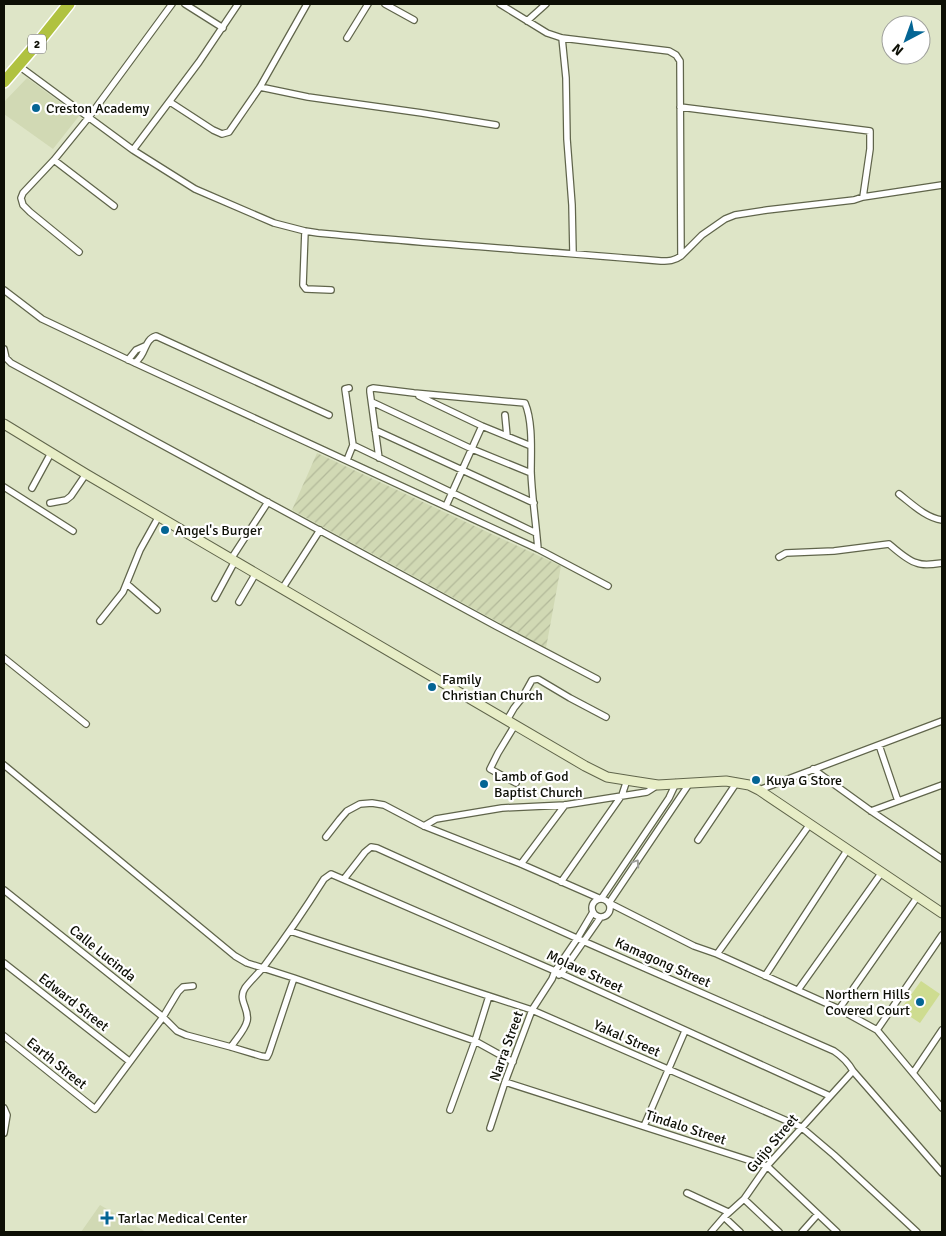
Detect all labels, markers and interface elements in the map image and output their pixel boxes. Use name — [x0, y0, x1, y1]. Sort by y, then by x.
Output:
north arrow — [881, 15, 931, 65]
road number: 2 — [28, 34, 46, 54]
text: N — [889, 40, 907, 59]
place label: Creston Academy — [46, 100, 150, 117]
marker: Creston Academy — [30, 102, 42, 114]
place label: Angel's Burger — [175, 522, 263, 539]
marker: Angel's Burger — [159, 524, 171, 536]
place label: Family Christian Church — [442, 671, 543, 704]
marker: Family Christian Church — [426, 681, 438, 693]
place label: Lamb of God Baptist Church — [494, 768, 583, 801]
place label: Kuya G Store — [766, 772, 842, 789]
marker: Kuya G Store — [750, 774, 762, 786]
marker: Lamb of God Baptist Church — [478, 778, 490, 790]
one-way arrow — [630, 859, 639, 868]
street label: Calle Lucinda — [66, 921, 139, 985]
street label: Kamagong Street — [612, 934, 713, 991]
street label: Molave Street — [544, 946, 626, 997]
street label: Edward Street — [35, 970, 112, 1035]
place label: Northern Hills Covered Court — [825, 986, 910, 1019]
marker: Northern Hills Covered Court — [914, 996, 926, 1008]
street label: Narra Street — [486, 1009, 527, 1084]
street label: Yakal Street — [591, 1016, 663, 1061]
street label: Earth Street — [23, 1034, 90, 1093]
street label: Tindalo Street — [643, 1106, 728, 1149]
street label: Guijo Street — [743, 1111, 802, 1176]
place label: Tarlac Medical Center — [118, 1210, 248, 1227]
marker: Tarlac Medical Center — [100, 1211, 114, 1225]

